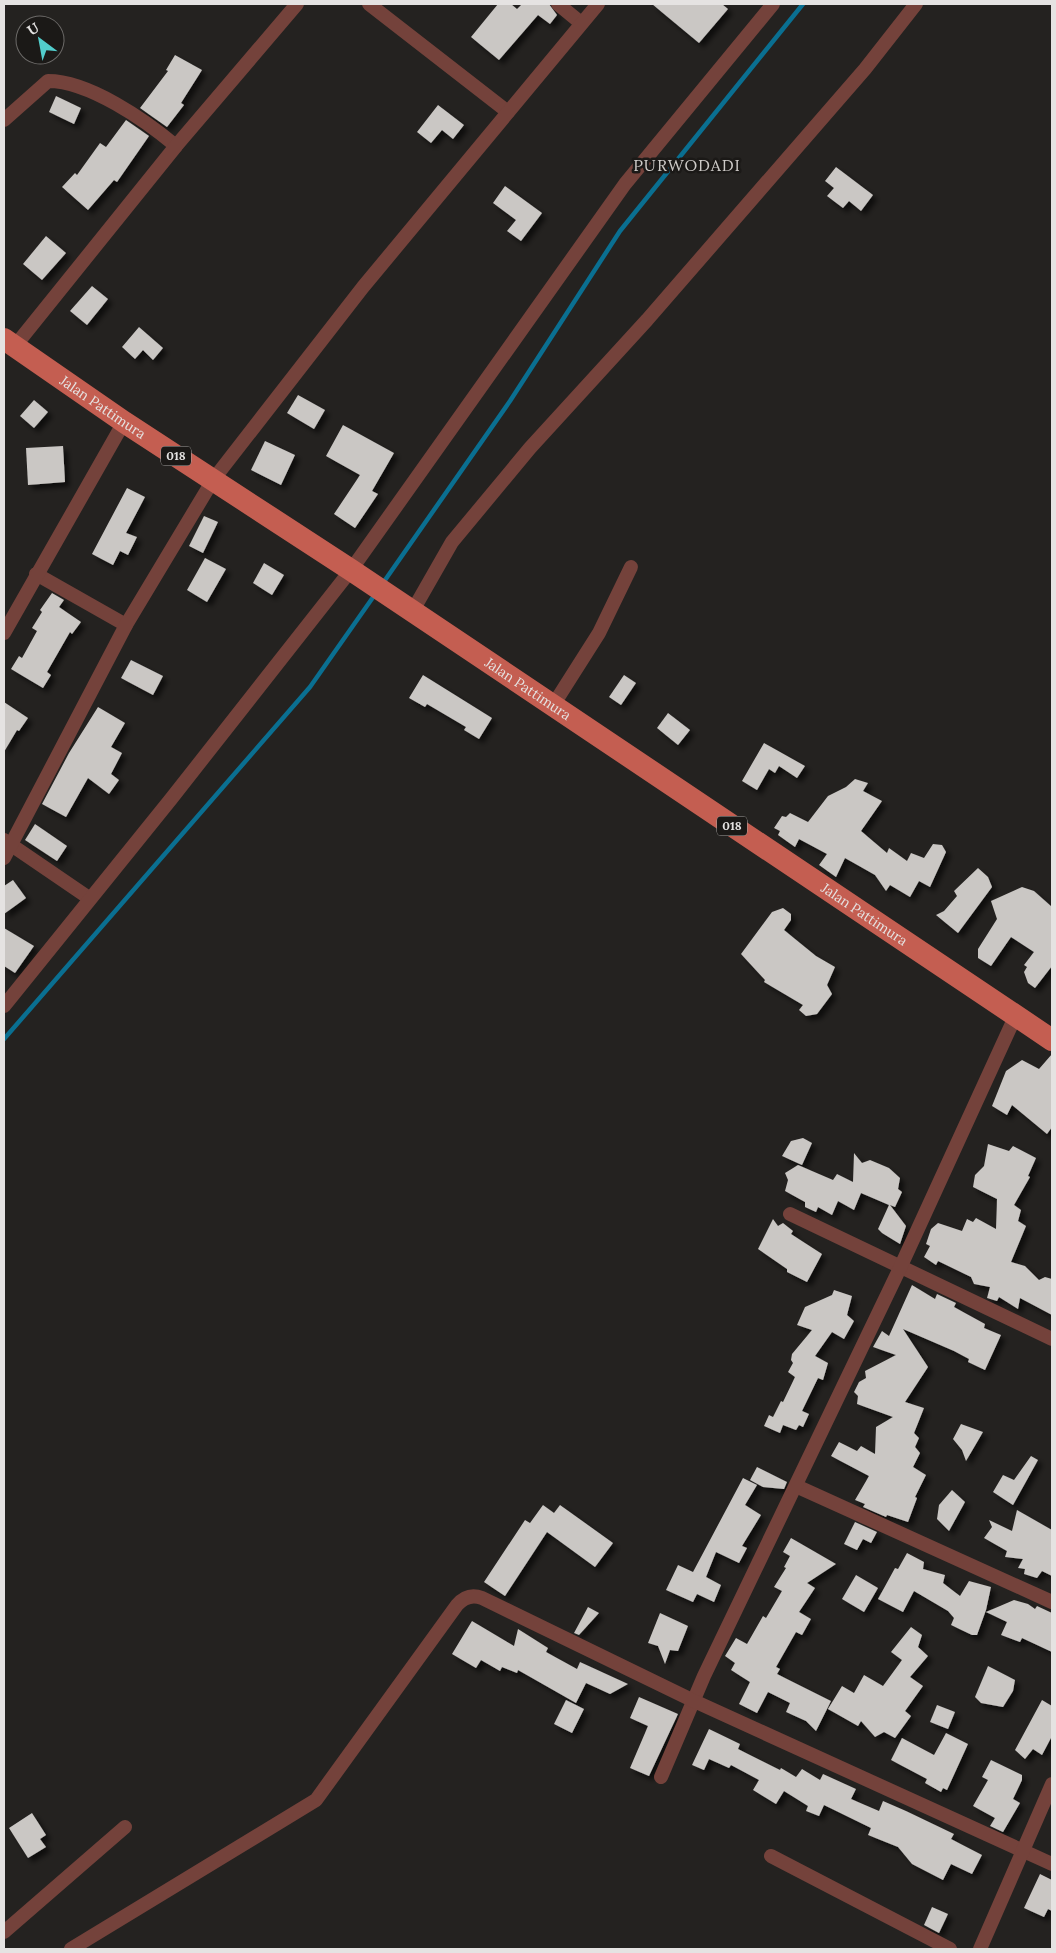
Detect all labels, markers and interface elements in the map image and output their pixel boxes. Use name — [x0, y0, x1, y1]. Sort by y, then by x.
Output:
north arrow — [15, 15, 65, 65]
text: U — [24, 18, 43, 39]
district label: PURWODADI — [633, 155, 741, 175]
street label: Jalan Pattimura — [56, 371, 149, 443]
road number: 018 — [161, 446, 191, 466]
street label: Jalan Pattimura — [481, 653, 575, 724]
road number: 018 — [717, 816, 747, 836]
street label: Jalan Pattimura — [817, 878, 911, 950]

